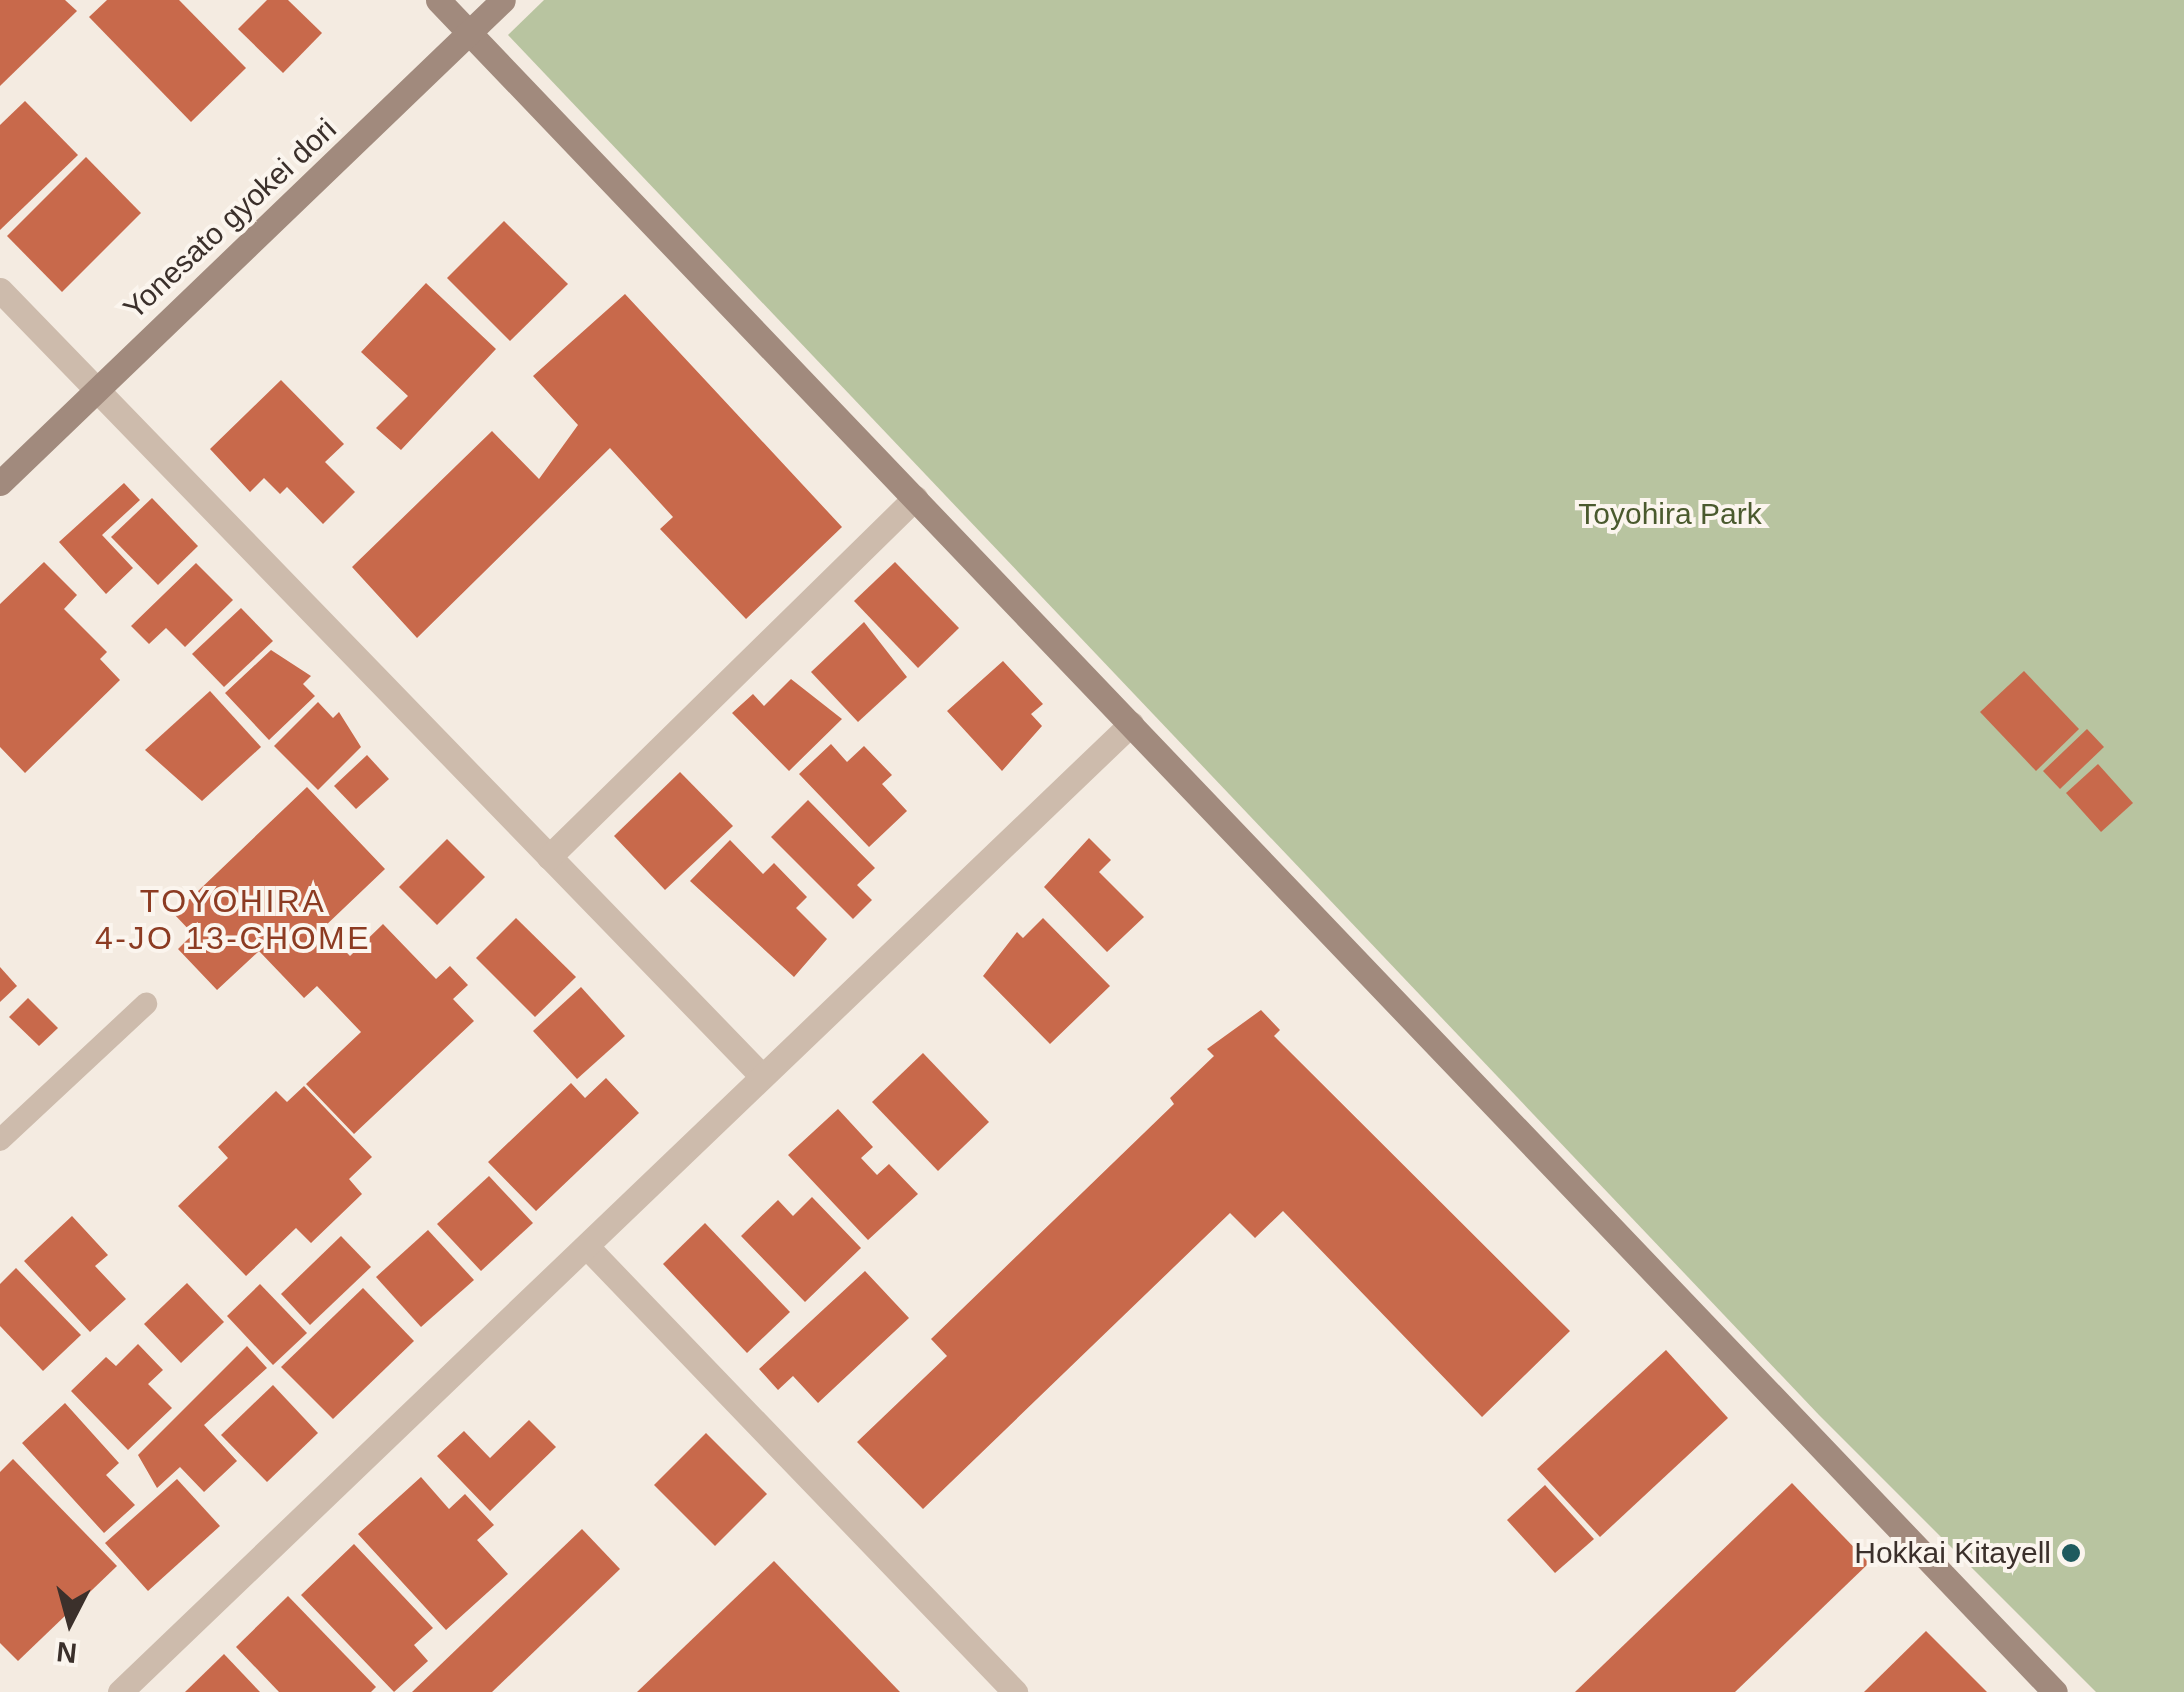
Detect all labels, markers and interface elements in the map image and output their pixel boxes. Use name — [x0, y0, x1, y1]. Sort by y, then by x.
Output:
street label: Yonesato gyokei dori — [116, 111, 344, 327]
park label: Toyohira Park — [1578, 496, 1762, 532]
district label: TOYOHIRA 4-JO 13-CHOME — [95, 883, 371, 958]
place label: Hokkai Kitayell — [1854, 1535, 2051, 1571]
marker: Hokkai Kitayell — [2060, 1542, 2082, 1564]
north arrow — [20, 1572, 120, 1672]
text: N — [55, 1636, 79, 1669]

